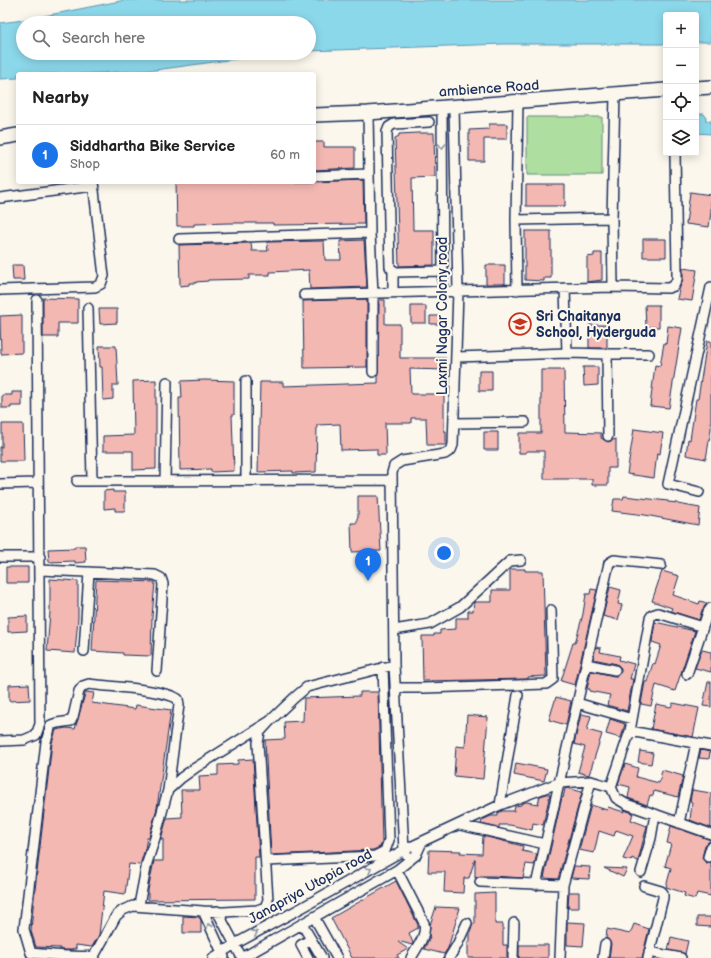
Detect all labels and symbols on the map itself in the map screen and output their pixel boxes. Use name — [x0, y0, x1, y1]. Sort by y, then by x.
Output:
street label: ambience Road — [438, 77, 540, 100]
one-way arrow — [438, 143, 446, 149]
street label: Laxmi Nagar Colony road — [434, 237, 451, 395]
place label: Sri Chaitanya School, Hyderguda — [536, 308, 656, 341]
school or university icon: Sri Chaitanya School, Hyderguda — [507, 311, 533, 337]
your location — [434, 543, 454, 563]
pin: 1 — [355, 548, 381, 581]
street label: Janapriya Utopia road — [245, 845, 375, 928]
one-way arrow — [365, 867, 372, 874]
one-way arrow — [206, 923, 214, 931]
one-way arrow — [251, 930, 258, 938]

